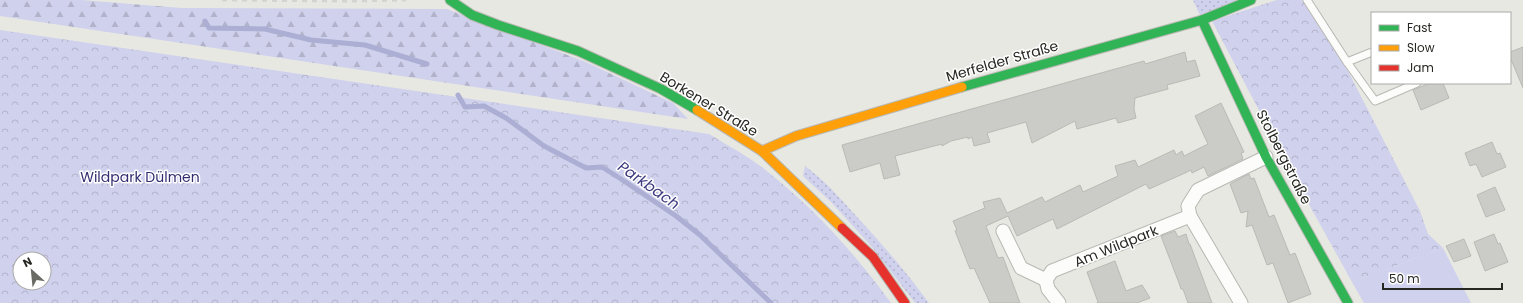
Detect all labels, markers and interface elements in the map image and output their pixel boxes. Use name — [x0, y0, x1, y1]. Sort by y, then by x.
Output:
legend — [1371, 12, 1511, 84]
text: Fast — [1407, 19, 1432, 36]
street label: Merfelder Straße — [943, 35, 1061, 87]
text: Slow — [1407, 39, 1435, 56]
text: Jam — [1407, 59, 1434, 76]
street label: Borkener Straße — [656, 67, 762, 141]
street label: Stolbergstraße — [1252, 106, 1317, 208]
water label: Parkbach — [614, 156, 684, 214]
park label: Wildpark Dülmen — [80, 167, 200, 187]
street label: Am Wildpark — [1071, 220, 1162, 272]
north arrow — [12, 251, 52, 291]
text: N — [20, 253, 35, 271]
scale bar — [1383, 265, 1502, 291]
text: 50 m — [1389, 270, 1420, 287]

